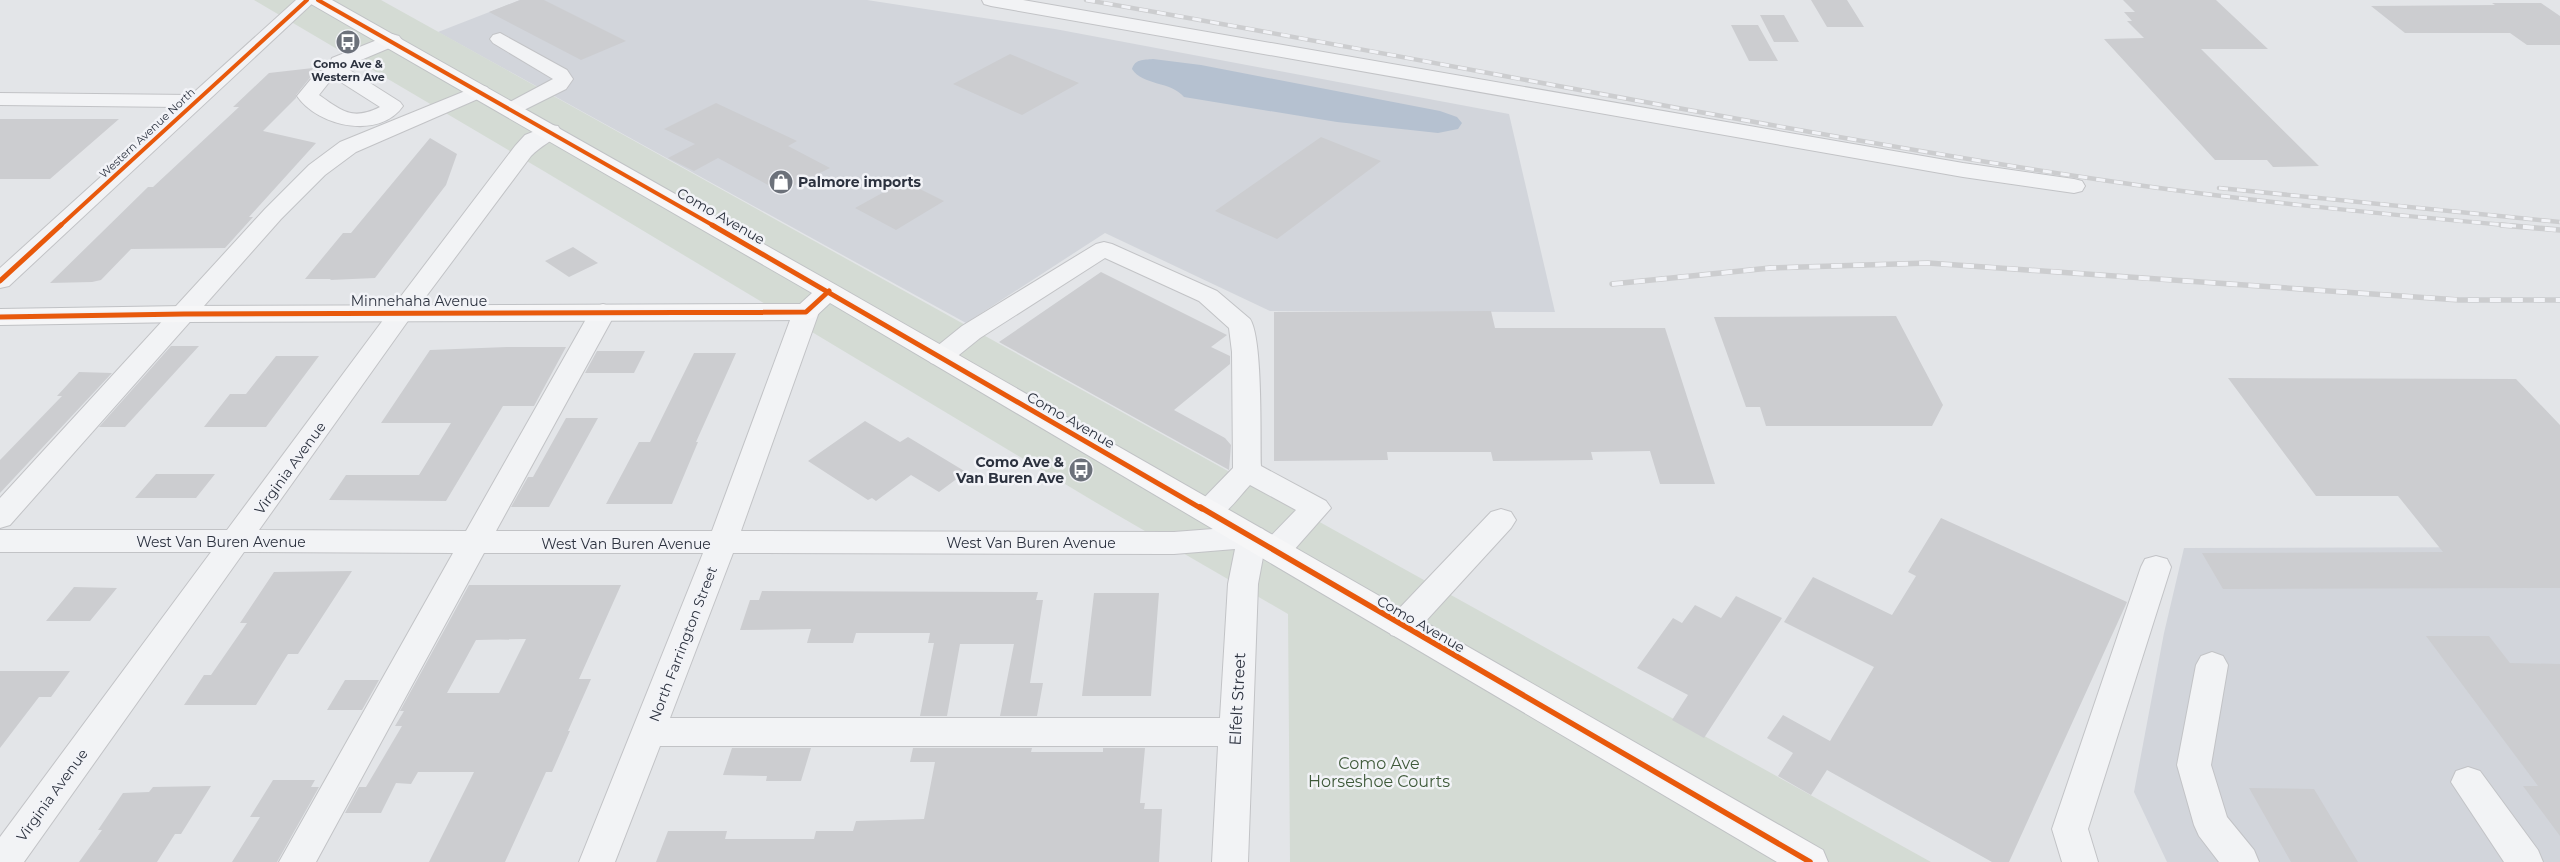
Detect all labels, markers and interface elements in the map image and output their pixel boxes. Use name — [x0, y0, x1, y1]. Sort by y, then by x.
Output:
bus stop icon: Como Ave & Western Ave — [335, 29, 361, 55]
place label: Como Ave & Western Ave — [311, 57, 385, 84]
street label: Western Avenue North — [96, 85, 198, 181]
shop icon: Palmore imports — [768, 169, 794, 195]
place label: Palmore imports — [798, 173, 922, 191]
street label: Como Avenue — [674, 184, 768, 248]
street label: Minnehaha Avenue — [351, 292, 487, 310]
street label: Como Avenue — [1024, 388, 1118, 452]
street label: Virginia Avenue — [250, 418, 330, 518]
place label: Como Ave & Van Buren Ave — [955, 453, 1064, 487]
bus stop icon: Como Ave & Van Buren Ave — [1068, 457, 1094, 483]
street label: West Van Buren Avenue — [136, 533, 306, 551]
street label: West Van Buren Avenue — [946, 534, 1116, 552]
street label: West Van Buren Avenue — [541, 535, 711, 553]
street label: North Farrington Street — [645, 563, 721, 724]
street label: Como Avenue — [1374, 592, 1468, 656]
street label: Elfelt Street — [1226, 652, 1249, 746]
street label: Virginia Avenue — [12, 745, 92, 845]
park label: Como Ave Horseshoe Courts — [1308, 754, 1450, 791]

